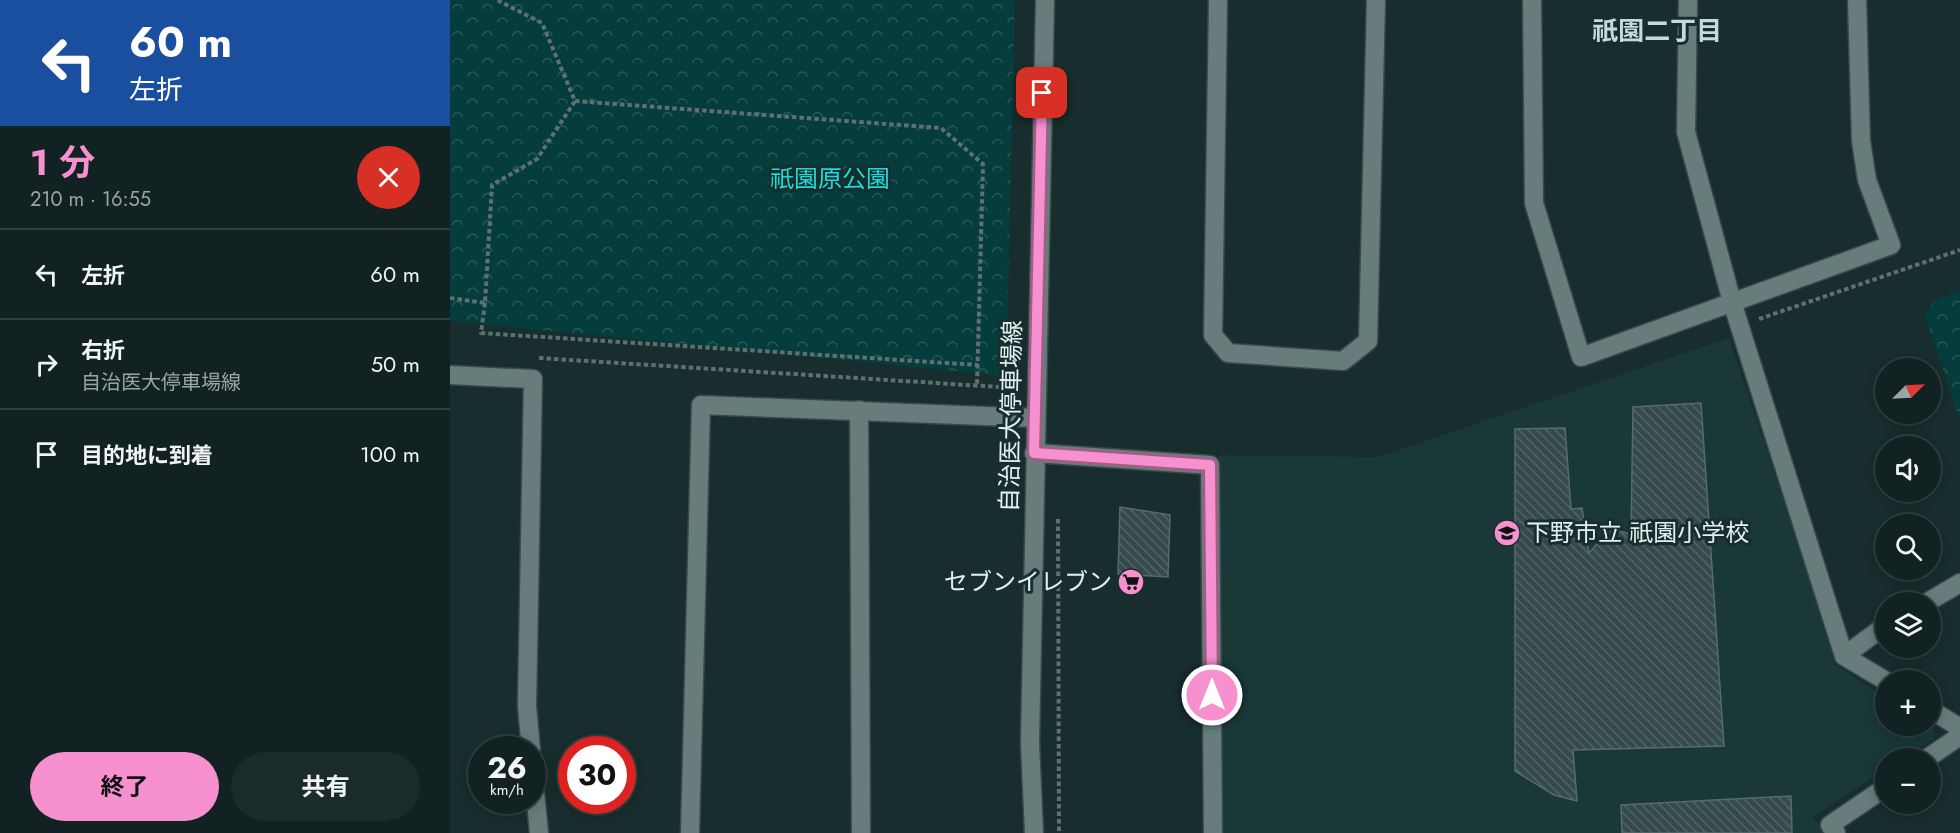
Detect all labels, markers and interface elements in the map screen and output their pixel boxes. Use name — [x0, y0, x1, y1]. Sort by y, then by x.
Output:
text: 60 m — [129, 12, 232, 73]
district label: 祇園二丁目 — [1592, 12, 1722, 50]
icon: left — [30, 24, 108, 102]
pin — [1016, 67, 1067, 118]
text: 左折 — [129, 70, 183, 109]
icon: arrive — [1025, 76, 1058, 109]
text: 1 分 — [30, 136, 95, 188]
button: close — [357, 146, 420, 209]
park label: 祇園原公園 — [770, 161, 890, 196]
text: 210 m · 16:55 — [30, 185, 151, 214]
icon: left — [30, 258, 63, 291]
text: 60 m — [370, 258, 420, 290]
text: 左折 — [81, 259, 125, 291]
street label: 自治医大停車場線 — [991, 320, 1030, 512]
text: 右折 — [81, 334, 125, 366]
icon: right — [30, 348, 63, 381]
text: 50 m — [371, 348, 420, 380]
north arrow — [1875, 358, 1941, 424]
map controls — [1875, 358, 1941, 814]
text: 自治医大停車場線 — [81, 368, 241, 397]
button: sound — [1875, 436, 1941, 502]
icon: arrive — [30, 438, 63, 471]
text: 100 m — [360, 438, 420, 470]
text: 目的地に到着 — [81, 439, 213, 471]
button: search — [1875, 514, 1941, 580]
place label: 下野市立 祇園小学校 — [1526, 515, 1749, 550]
school or university icon: 下野市立 祇園小学校 — [1492, 518, 1522, 548]
place label: セブンイレブン — [944, 564, 1112, 599]
supermarket icon: セブンイレブン — [1116, 567, 1146, 597]
button: layers — [1875, 592, 1941, 658]
position arrow — [1180, 663, 1244, 727]
button: + — [1875, 670, 1941, 736]
speed limit sign: 30 — [558, 736, 636, 814]
text: 26 — [487, 746, 527, 789]
button: − — [1875, 748, 1941, 814]
button: 終了 — [30, 752, 219, 821]
button: 共有 — [231, 752, 420, 821]
text: km/h — [490, 779, 524, 801]

